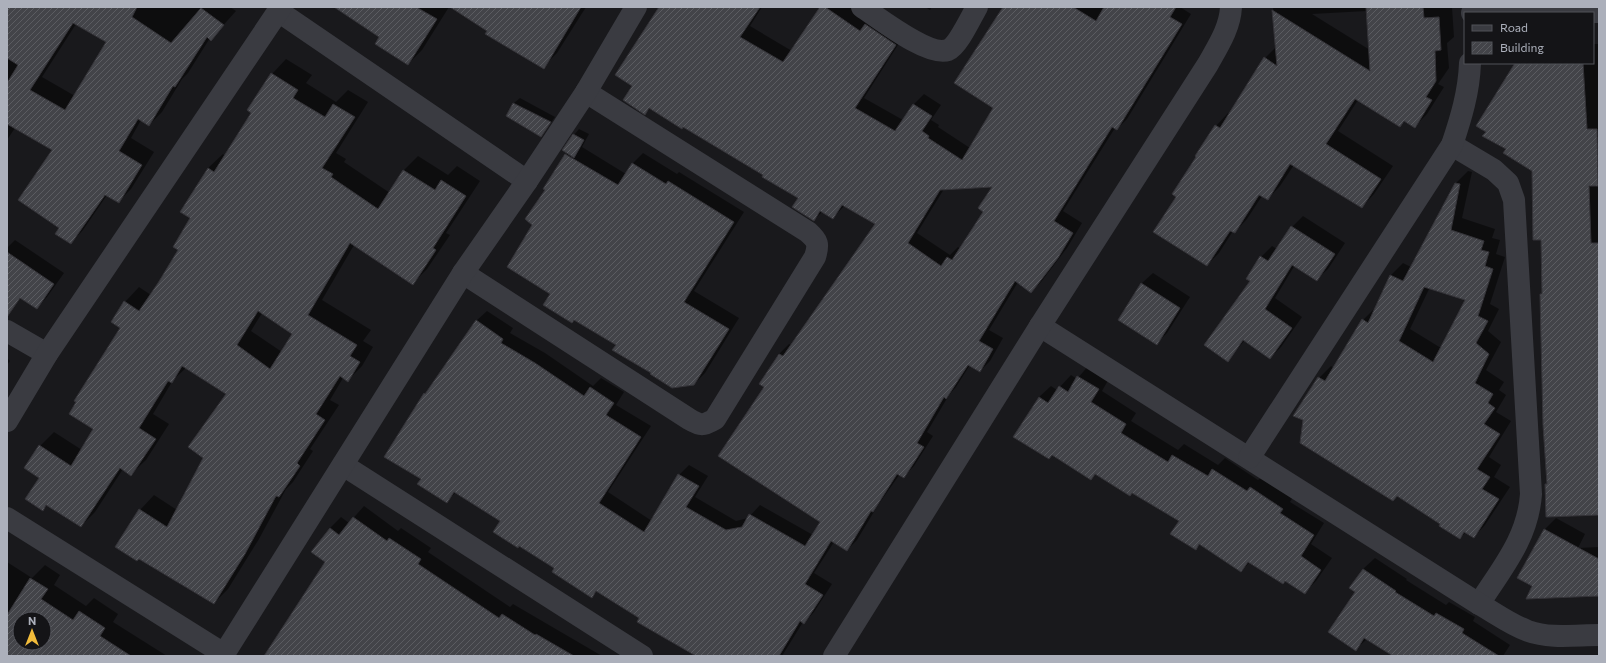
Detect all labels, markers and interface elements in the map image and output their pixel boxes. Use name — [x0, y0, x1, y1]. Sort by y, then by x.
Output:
legend — [1464, 12, 1594, 64]
text: Road — [1500, 20, 1528, 34]
text: Building — [1500, 40, 1544, 54]
north arrow — [12, 611, 52, 651]
text: N — [28, 614, 36, 627]

